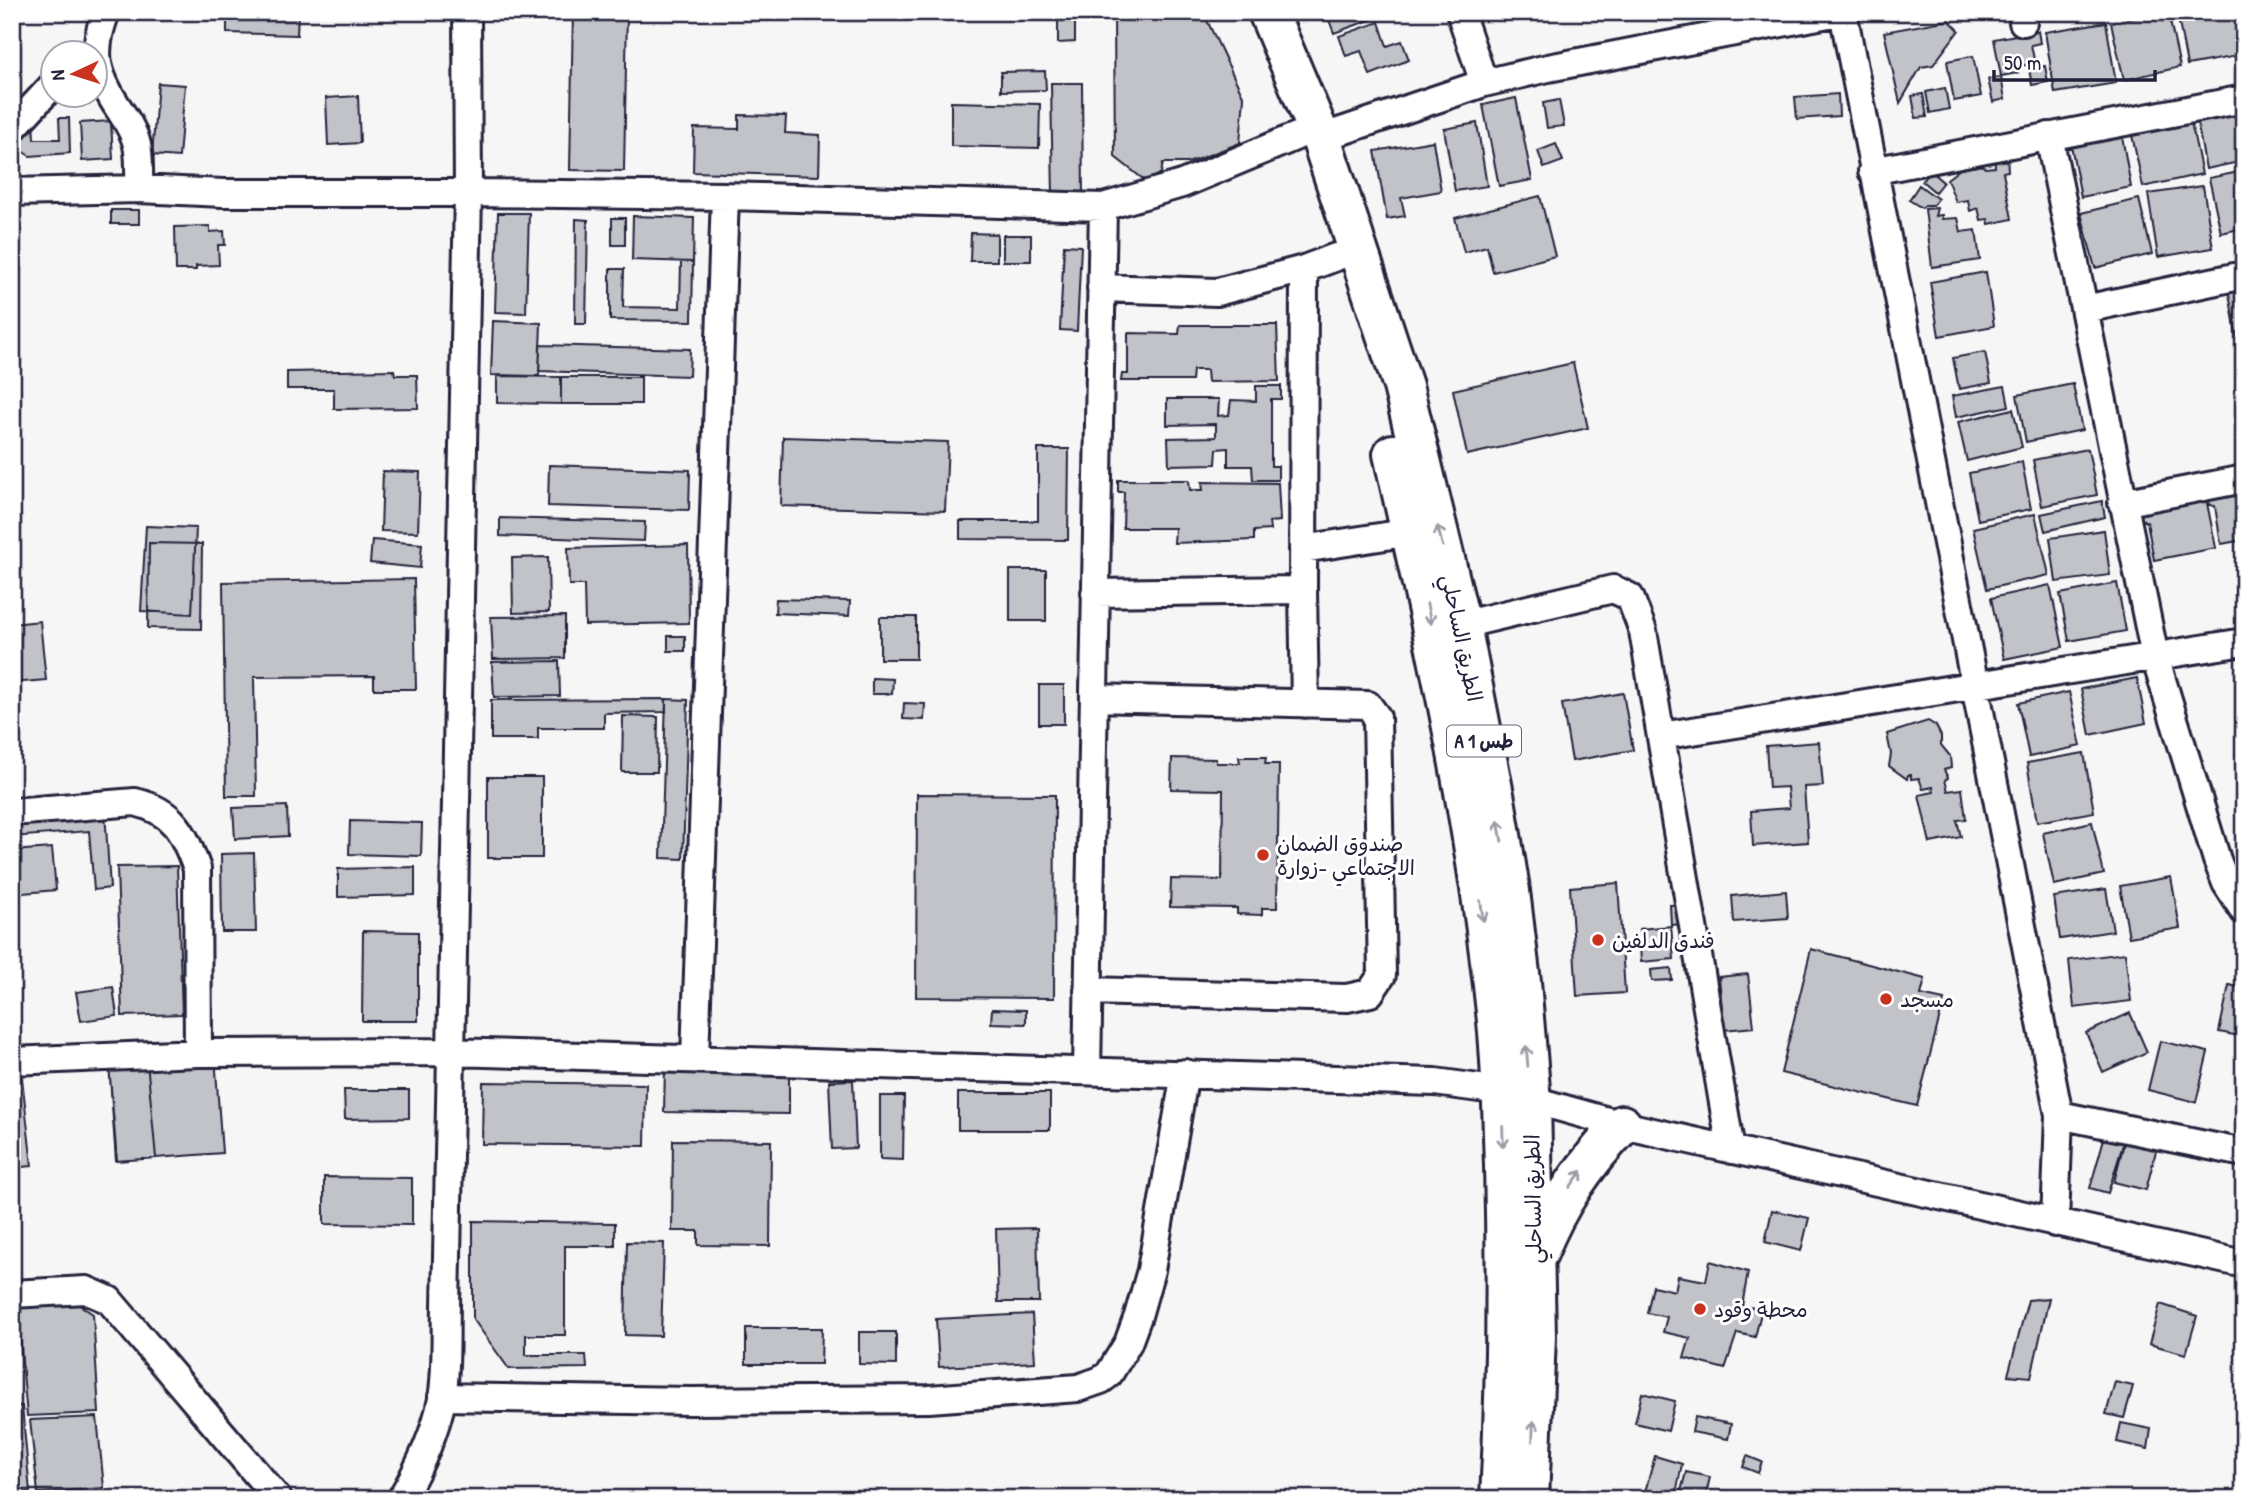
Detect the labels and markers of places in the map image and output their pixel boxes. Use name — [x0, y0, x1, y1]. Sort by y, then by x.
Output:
place label: صندوق الضمان الاجتماعي -زوارة — [1277, 829, 1415, 887]
marker: صندوق الضمان الاجتماعي -زوارة — [1255, 847, 1271, 863]
place label: فندق الدلفين — [1612, 926, 1715, 955]
marker: فندق الدلفين — [1590, 932, 1606, 948]
place label: مسجد — [1900, 985, 1954, 1014]
marker: مسجد — [1878, 991, 1894, 1007]
place label: محطة وقود — [1714, 1295, 1808, 1324]
marker: محطة وقود — [1692, 1301, 1708, 1317]

